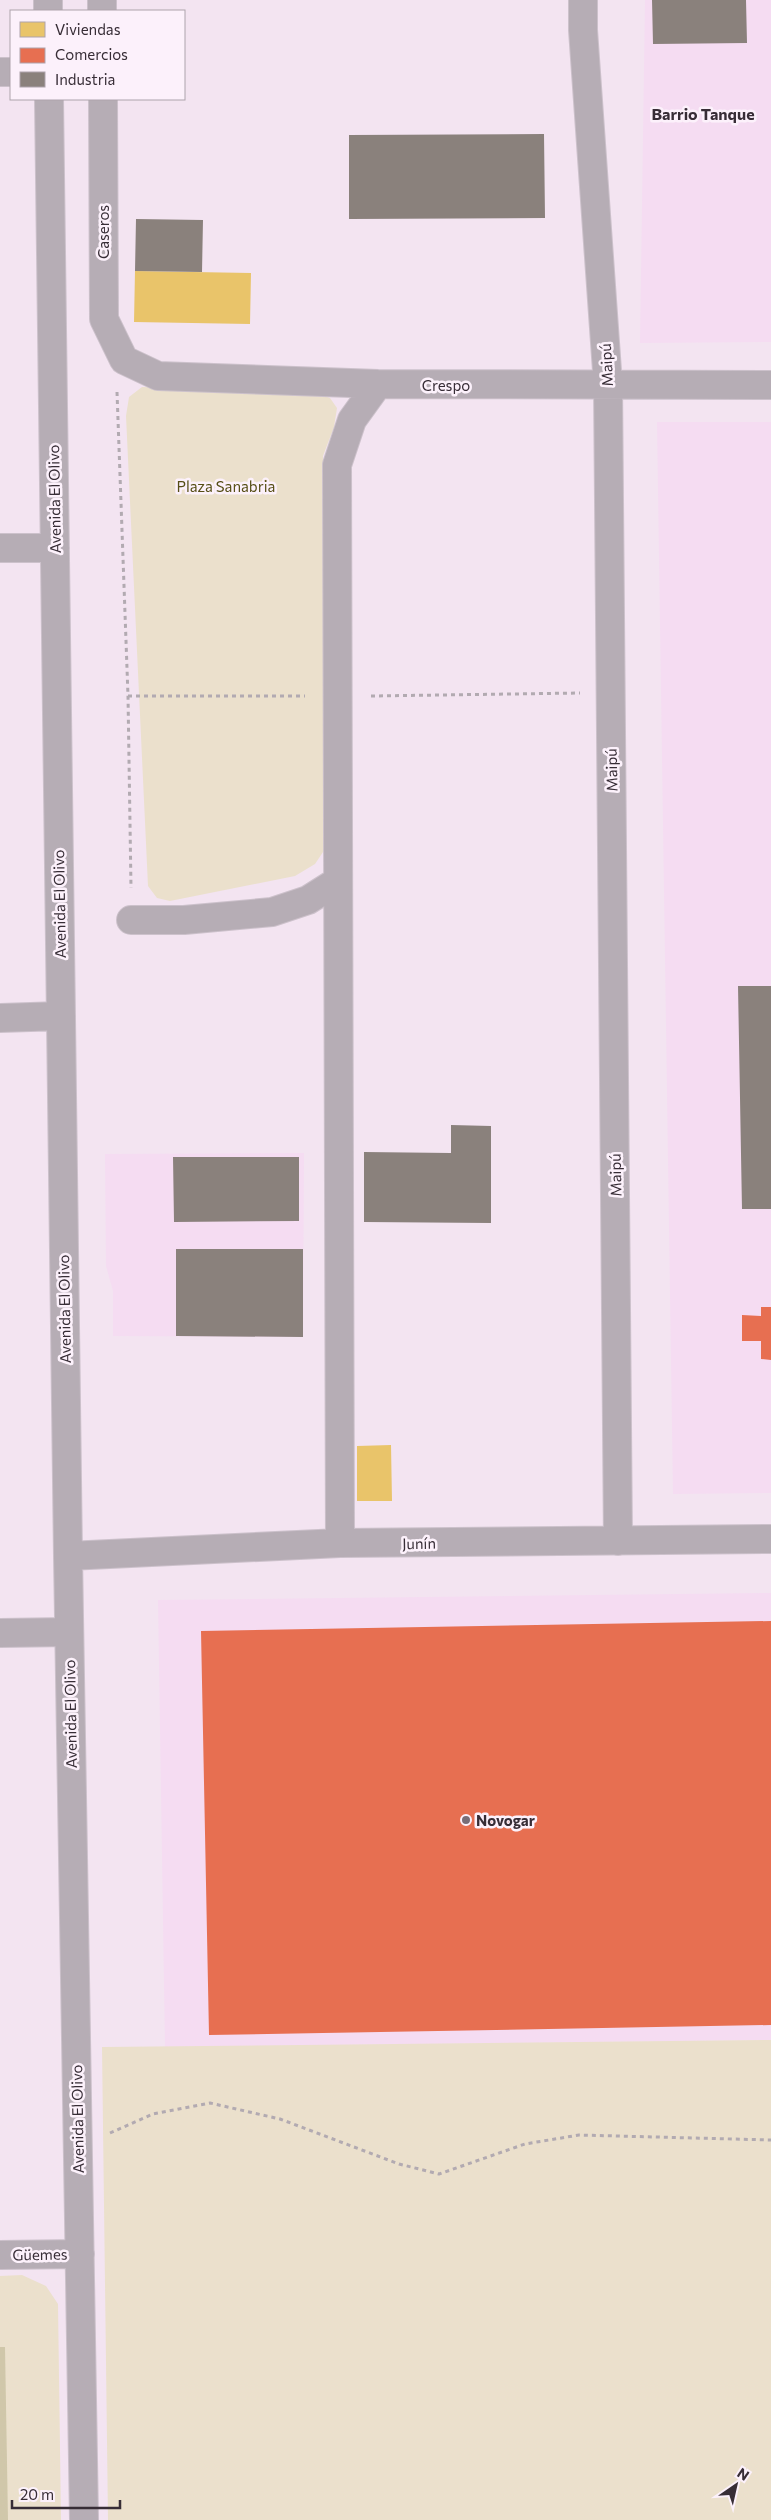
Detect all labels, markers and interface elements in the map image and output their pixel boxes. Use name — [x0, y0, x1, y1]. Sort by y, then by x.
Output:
legend — [10, 10, 185, 100]
text: Viviendas — [55, 20, 121, 38]
text: Comercios — [55, 45, 128, 63]
text: Industria — [55, 70, 115, 88]
district label: Barrio Tanque — [651, 104, 755, 123]
street label: Caseros — [94, 205, 112, 259]
street label: Maipú — [596, 343, 616, 387]
street label: Crespo — [422, 376, 470, 394]
street label: Avenida El Olivo — [44, 444, 64, 554]
park label: Plaza Sanabria — [177, 477, 275, 495]
street label: Maipú — [602, 748, 620, 792]
street label: Avenida El Olivo — [49, 849, 69, 959]
street label: Maipú — [606, 1153, 624, 1197]
street label: Avenida El Olivo — [54, 1254, 74, 1364]
street label: Junín — [402, 1534, 436, 1552]
street label: Avenida El Olivo — [60, 1659, 80, 1769]
place label: Novogar — [476, 1811, 535, 1829]
marker: Novogar — [460, 1814, 472, 1826]
street label: Avenida El Olivo — [67, 2064, 87, 2174]
street label: Güemes — [12, 2245, 68, 2263]
north arrow — [711, 2460, 761, 2510]
text: N — [734, 2464, 753, 2484]
scale bar — [12, 2478, 120, 2510]
text: 20 m — [20, 2485, 54, 2503]

